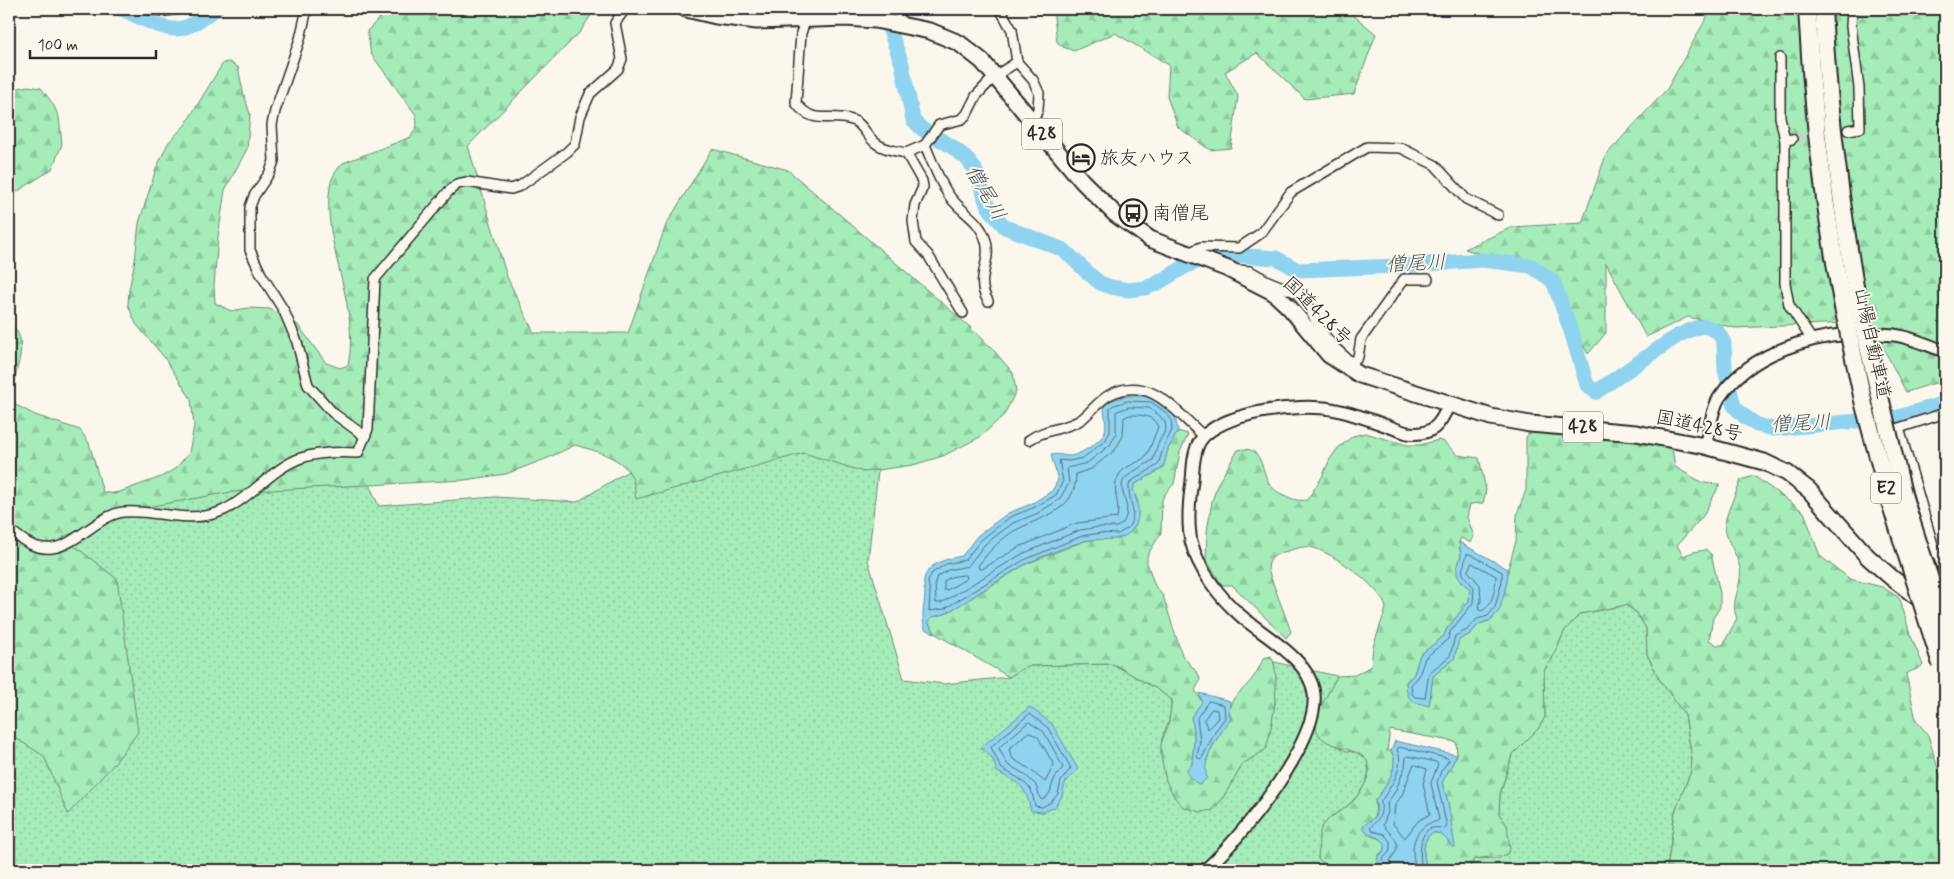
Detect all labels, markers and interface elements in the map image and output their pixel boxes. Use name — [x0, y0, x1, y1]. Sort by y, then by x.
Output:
scale bar — [30, 28, 156, 60]
text: 100 m — [38, 36, 78, 56]
road number: 428 — [1022, 118, 1062, 150]
hotel icon: 旅友ハウス — [1066, 143, 1096, 173]
place label: 旅友ハウス — [1100, 146, 1194, 171]
water label: 僧尾川 — [958, 160, 1012, 226]
bus stop icon: 南僧尾 — [1118, 198, 1148, 228]
place label: 南僧尾 — [1152, 201, 1209, 226]
water label: 僧尾川 — [1385, 249, 1447, 279]
street label: 国道428号 — [1277, 271, 1357, 351]
street label: 山陽自動車道 — [1848, 285, 1896, 401]
street label: 国道428号 — [1653, 405, 1745, 447]
water label: 僧尾川 — [1770, 409, 1832, 439]
road number: 428 — [1563, 412, 1603, 442]
road number: E2 — [1871, 472, 1901, 503]

